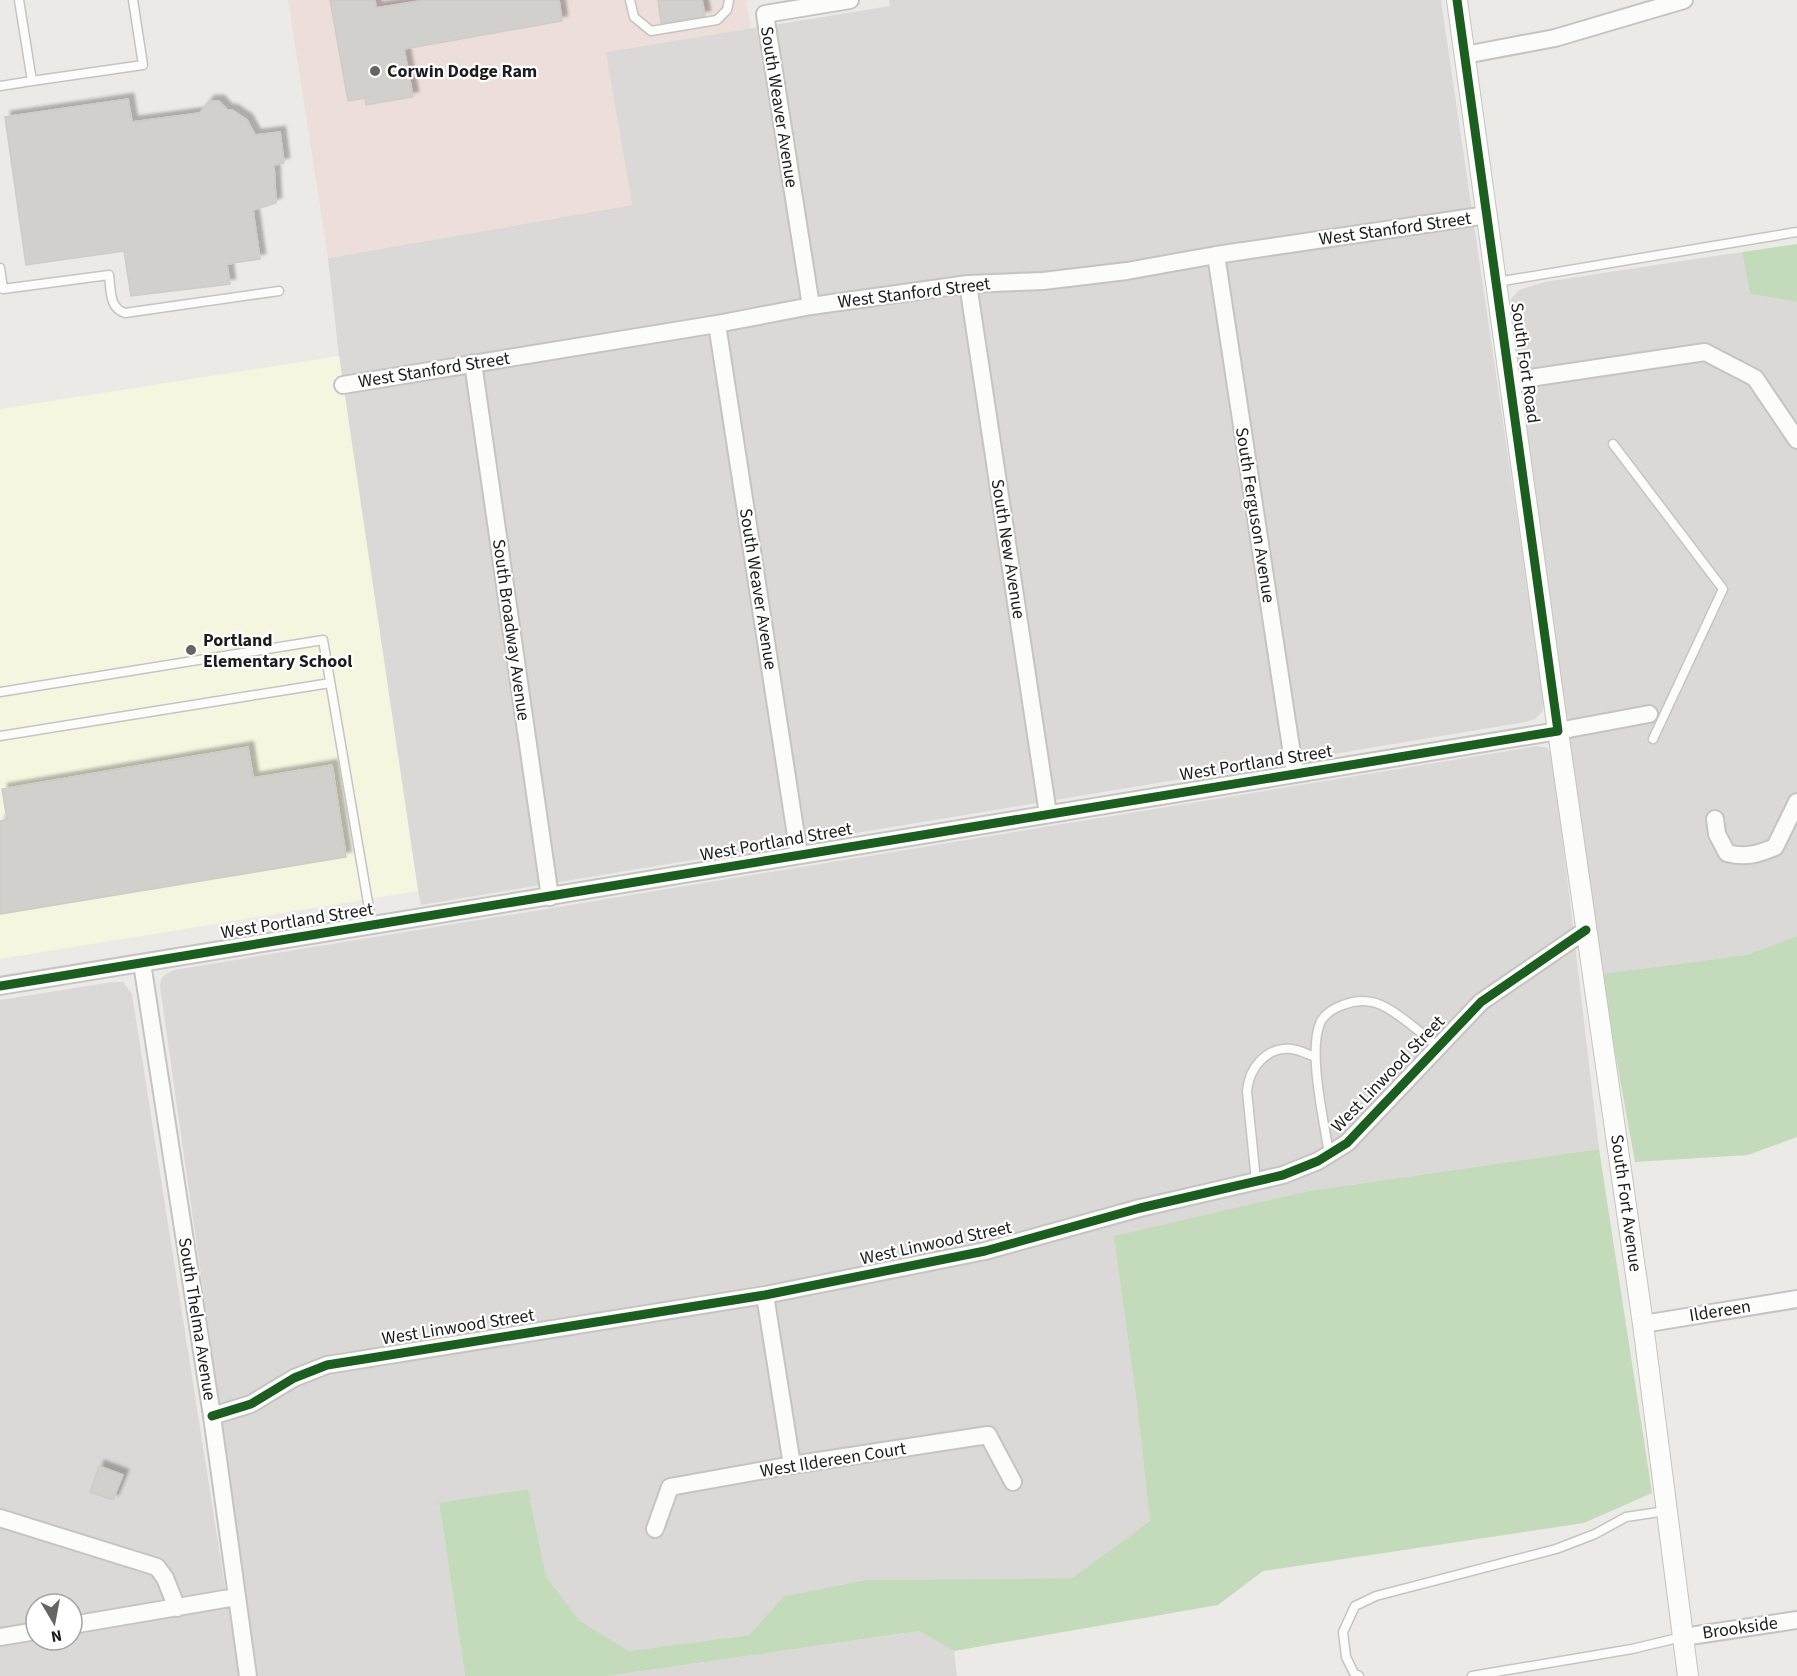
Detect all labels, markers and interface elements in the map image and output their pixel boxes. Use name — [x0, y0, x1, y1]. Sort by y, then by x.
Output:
street label: South Weaver Avenue — [754, 24, 804, 190]
place label: Corwin Dodge Ram — [387, 59, 537, 84]
marker: Corwin Dodge Ram — [368, 64, 382, 78]
street label: West Stanford Street — [1317, 206, 1473, 252]
street label: West Stanford Street — [836, 271, 992, 315]
street label: South Fort Road — [1504, 301, 1546, 425]
street label: West Stanford Street — [356, 346, 512, 394]
street label: South Ferguson Avenue — [1229, 425, 1281, 605]
street label: South New Avenue — [985, 477, 1031, 621]
street label: South Weaver Avenue — [733, 506, 783, 672]
street label: South Broadway Avenue — [486, 538, 536, 723]
place label: Portland Elementary School — [203, 628, 353, 674]
marker: Portland Elementary School — [184, 643, 198, 657]
street label: West Portland Street — [1178, 739, 1334, 787]
street label: West Portland Street — [698, 816, 854, 868]
street label: West Portland Street — [219, 897, 375, 945]
street label: West Linwood Street — [1326, 1010, 1450, 1138]
street label: South Fort Avenue — [1604, 1133, 1648, 1273]
street label: West Linwood Street — [858, 1215, 1014, 1271]
street label: South Thelma Avenue — [172, 1236, 222, 1402]
street label: Ildereen — [1687, 1294, 1753, 1328]
street label: West Linwood Street — [380, 1303, 536, 1351]
street label: West Ildereen Court — [758, 1436, 908, 1484]
north arrow — [24, 1592, 84, 1652]
street label: Brookside — [1701, 1610, 1779, 1646]
text: N — [49, 1624, 64, 1648]

